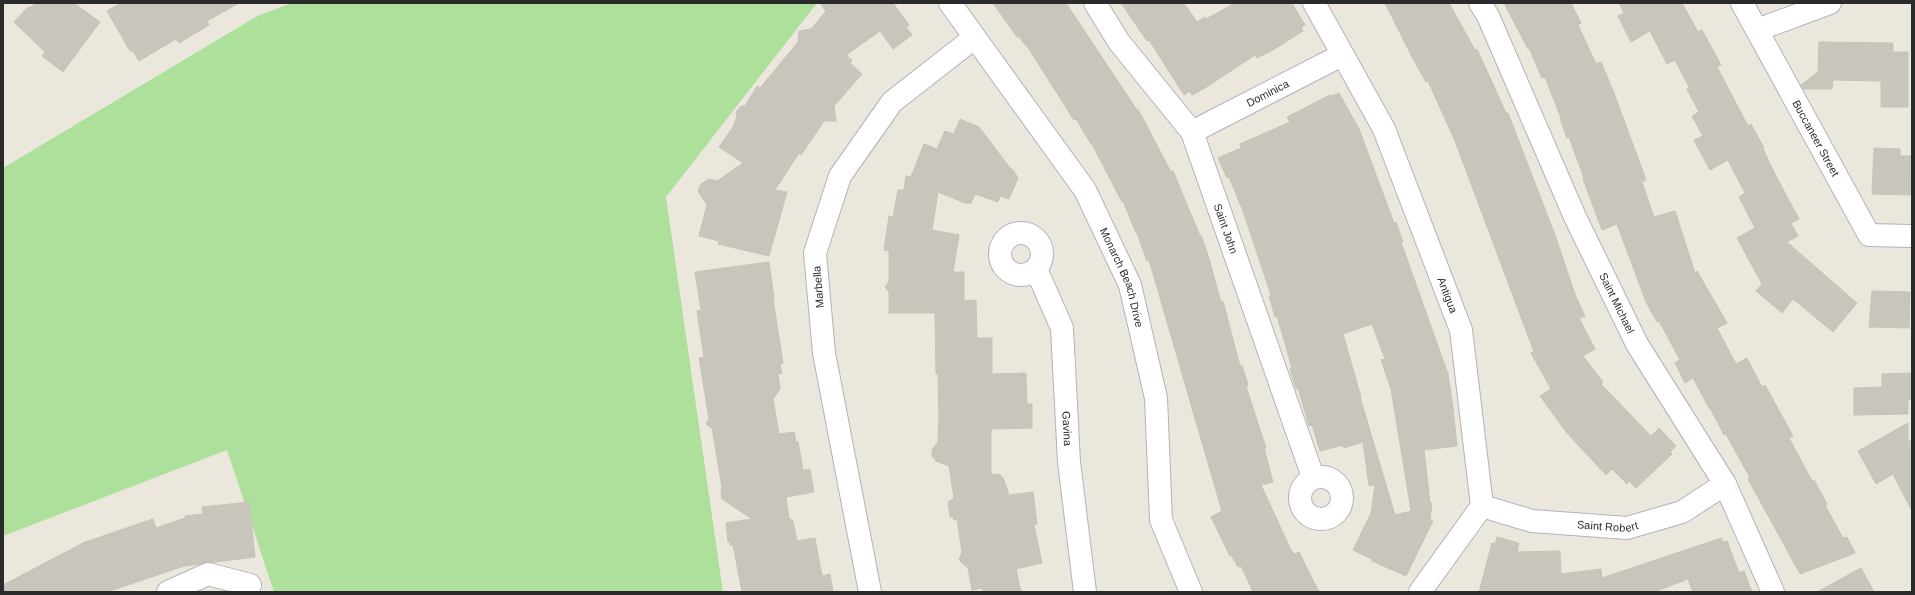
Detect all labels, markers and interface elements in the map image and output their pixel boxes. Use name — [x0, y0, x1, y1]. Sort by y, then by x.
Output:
street label: Dominica — [1244, 77, 1292, 109]
street label: Buccaneer Street — [1790, 98, 1842, 178]
street label: Saint John — [1212, 202, 1240, 255]
street label: Monarch Beach Drive — [1098, 226, 1146, 328]
street label: Marbella — [810, 265, 826, 309]
street label: Saint Michael — [1597, 271, 1637, 335]
street label: Antigua — [1435, 276, 1460, 315]
street label: Gavina — [1060, 411, 1074, 447]
street label: Saint Robert — [1577, 518, 1639, 534]

